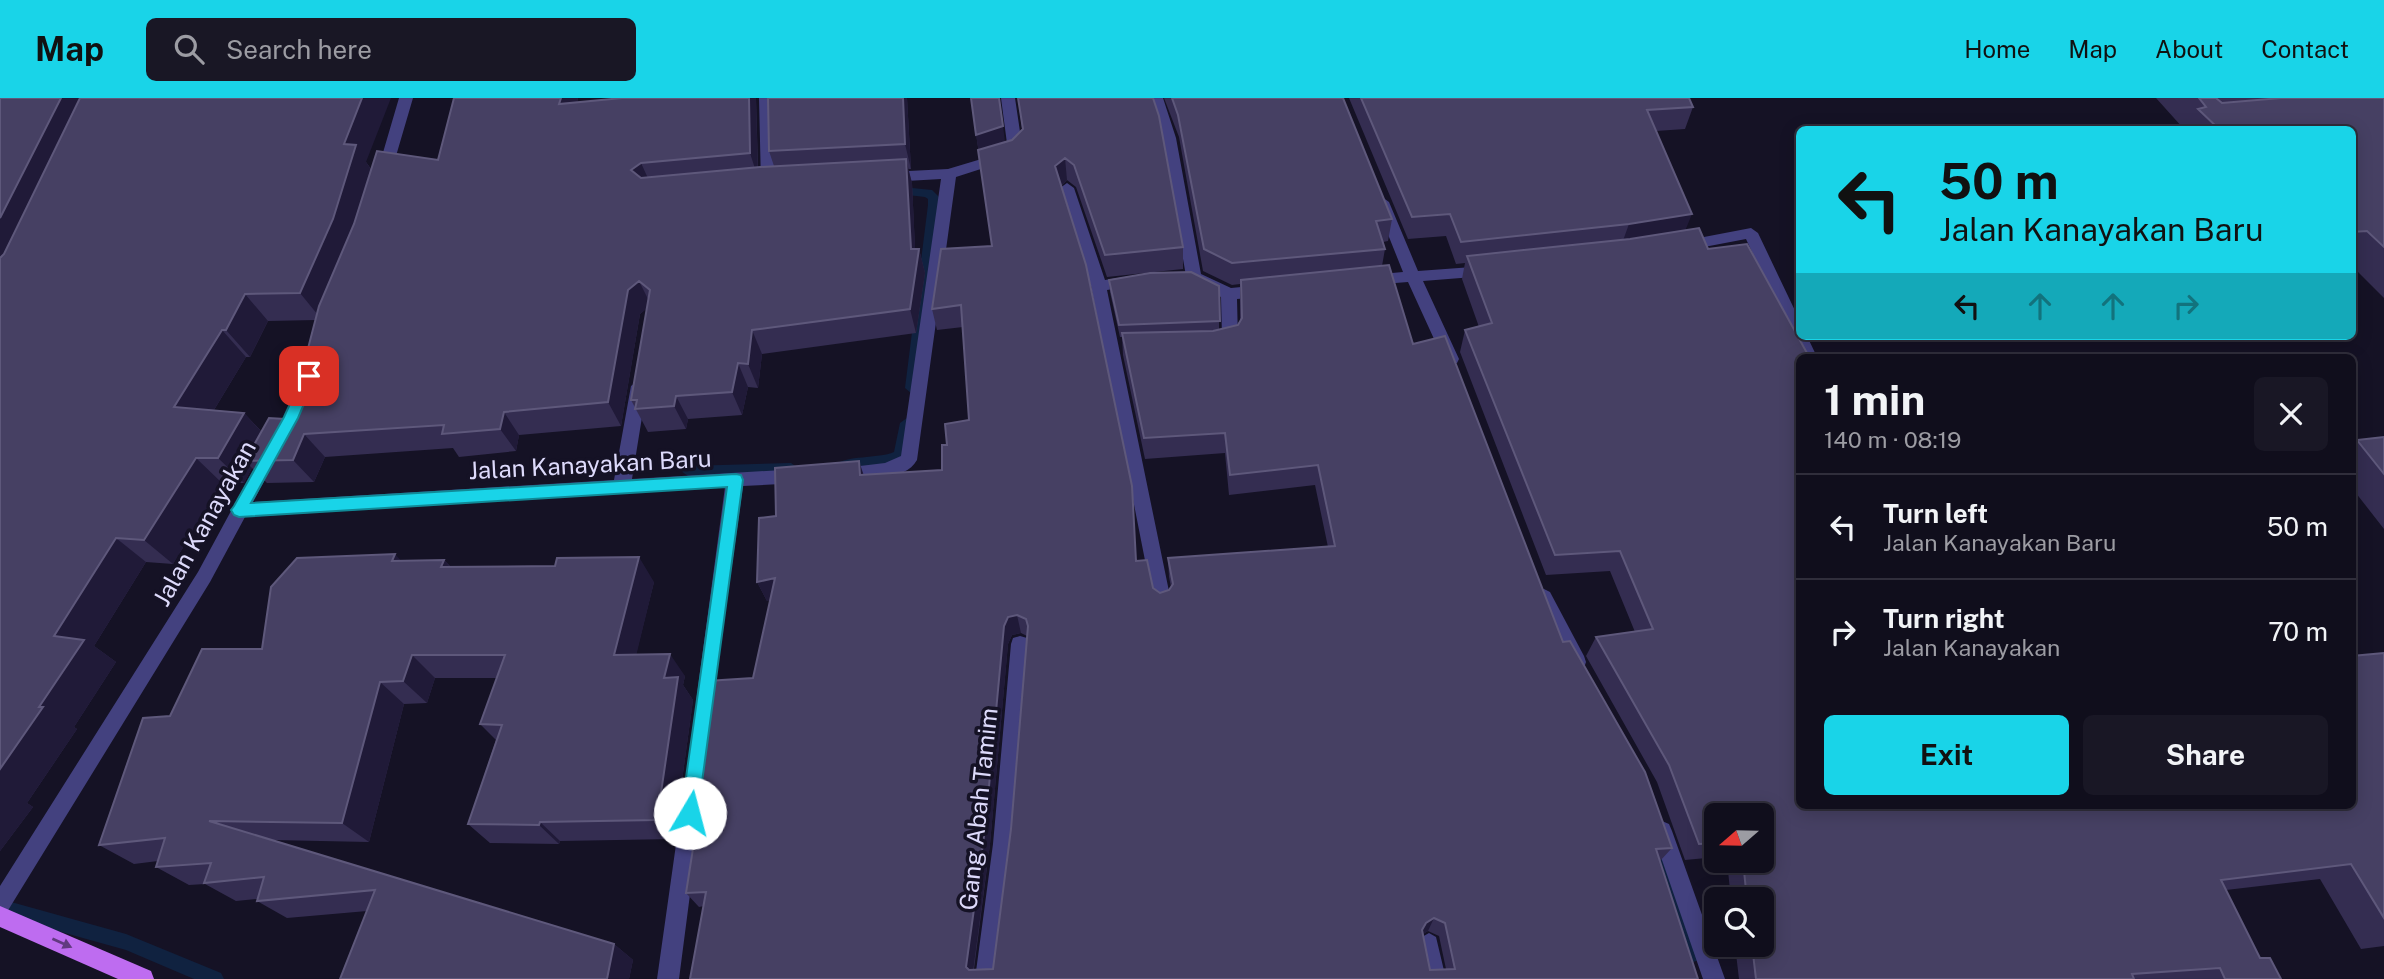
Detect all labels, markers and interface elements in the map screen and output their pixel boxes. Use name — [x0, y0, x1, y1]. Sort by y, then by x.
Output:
search box — [146, 18, 636, 81]
text: Map — [35, 30, 104, 68]
icon: search — [170, 30, 208, 68]
text: Search here — [226, 34, 372, 65]
text: Home — [1964, 35, 2030, 63]
text: Map — [2068, 35, 2117, 63]
text: About — [2155, 35, 2223, 63]
text: Contact — [2261, 35, 2349, 63]
text: 50 m — [1939, 152, 2059, 210]
icon: left — [1824, 154, 1915, 245]
text: Jalan Kanayakan Baru — [1939, 211, 2264, 248]
icon: left — [1948, 287, 1986, 325]
icon: ahead — [2021, 287, 2059, 325]
icon: ahead — [2094, 287, 2132, 325]
icon: right — [2167, 287, 2205, 325]
pin — [279, 346, 339, 406]
icon: arrive — [290, 357, 328, 395]
text: 1 min — [1824, 375, 1925, 424]
button: close — [2254, 377, 2328, 451]
text: 140 m · 08:19 — [1824, 426, 1961, 453]
street label: Jalan Kanayakan — [147, 435, 261, 611]
street label: Jalan Kanayakan Baru — [468, 444, 712, 484]
text: Turn left — [1883, 498, 1988, 529]
icon: left — [1824, 508, 1862, 546]
text: 50 m — [2267, 511, 2328, 542]
text: Jalan Kanayakan Baru — [1883, 529, 2116, 556]
text: Turn right — [1883, 603, 2005, 634]
icon: right — [1824, 613, 1862, 651]
text: 70 m — [2268, 616, 2328, 647]
text: Jalan Kanayakan — [1883, 634, 2060, 661]
street label: Gang Abah Tamim — [953, 706, 1003, 912]
button: Exit — [1824, 715, 2069, 795]
button: Share — [2083, 715, 2328, 795]
position arrow — [653, 776, 727, 850]
north arrow — [1704, 803, 1774, 873]
map controls — [1704, 803, 1774, 957]
button: search — [1704, 887, 1774, 957]
one-way arrow — [52, 938, 73, 949]

